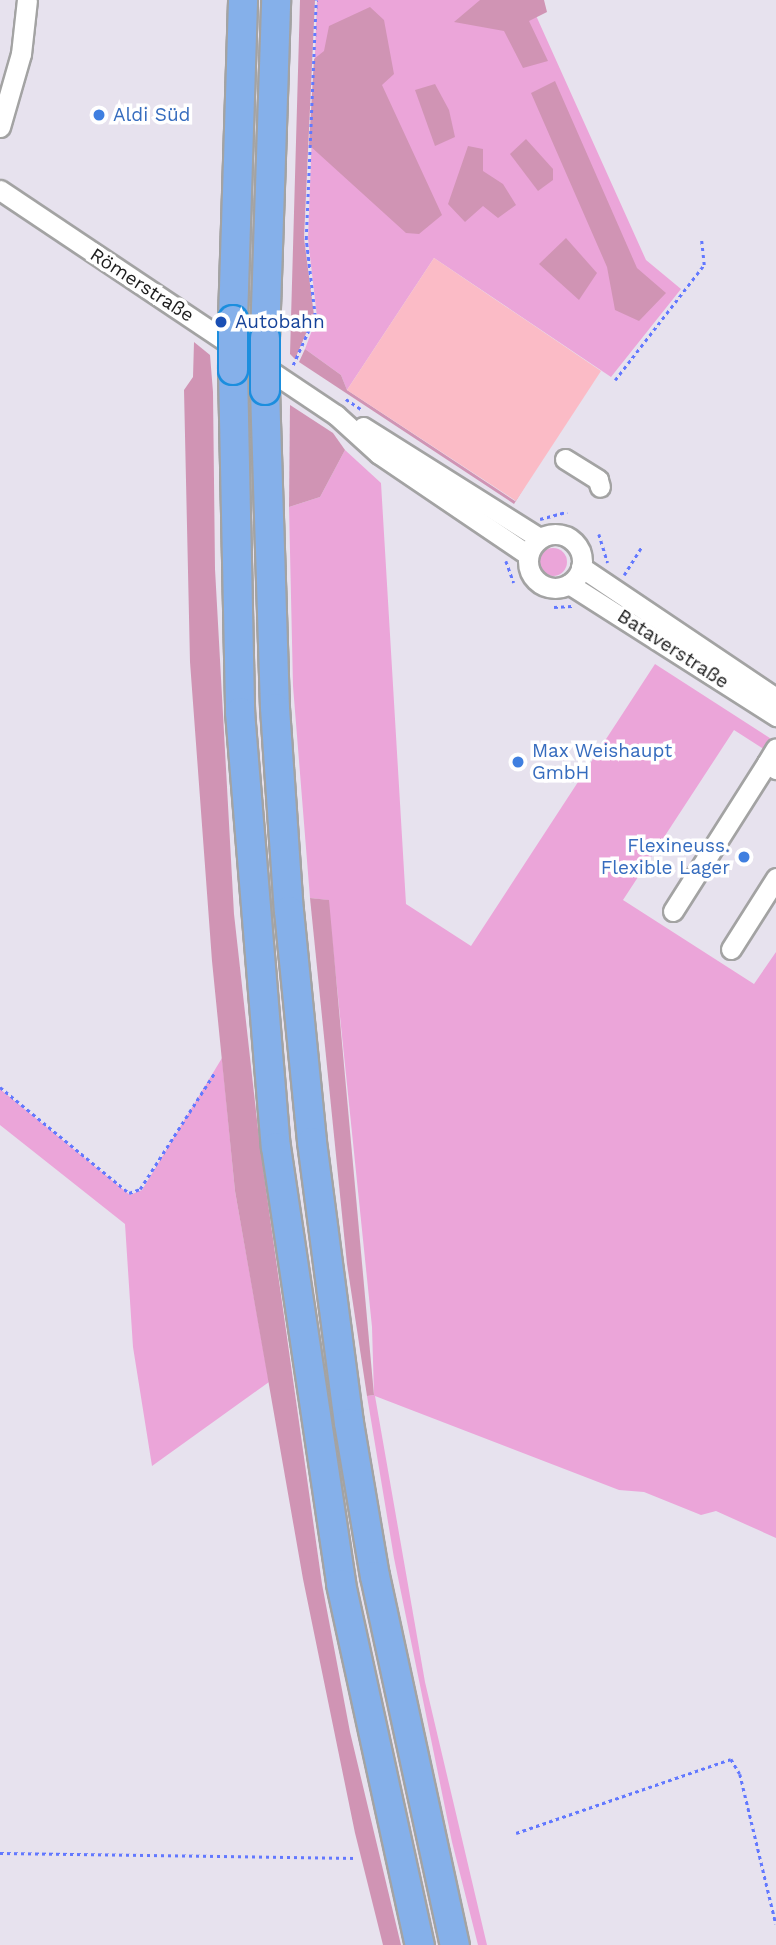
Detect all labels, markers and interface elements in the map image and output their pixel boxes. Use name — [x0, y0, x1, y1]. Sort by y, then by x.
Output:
place label: Aldi Süd — [113, 104, 191, 126]
marker: Aldi Süd — [91, 107, 107, 123]
street label: Römerstraße — [86, 243, 198, 327]
place label: Autobahn — [235, 311, 325, 333]
marker: Autobahn — [213, 314, 229, 330]
street label: Bataverstraße — [613, 605, 733, 693]
place label: Max Weishaupt GmbH — [532, 740, 673, 784]
marker: Max Weishaupt GmbH — [510, 754, 526, 770]
place label: Flexineuss. Flexible Lager — [601, 835, 730, 879]
marker: Flexineuss. Flexible Lager — [736, 849, 752, 865]

